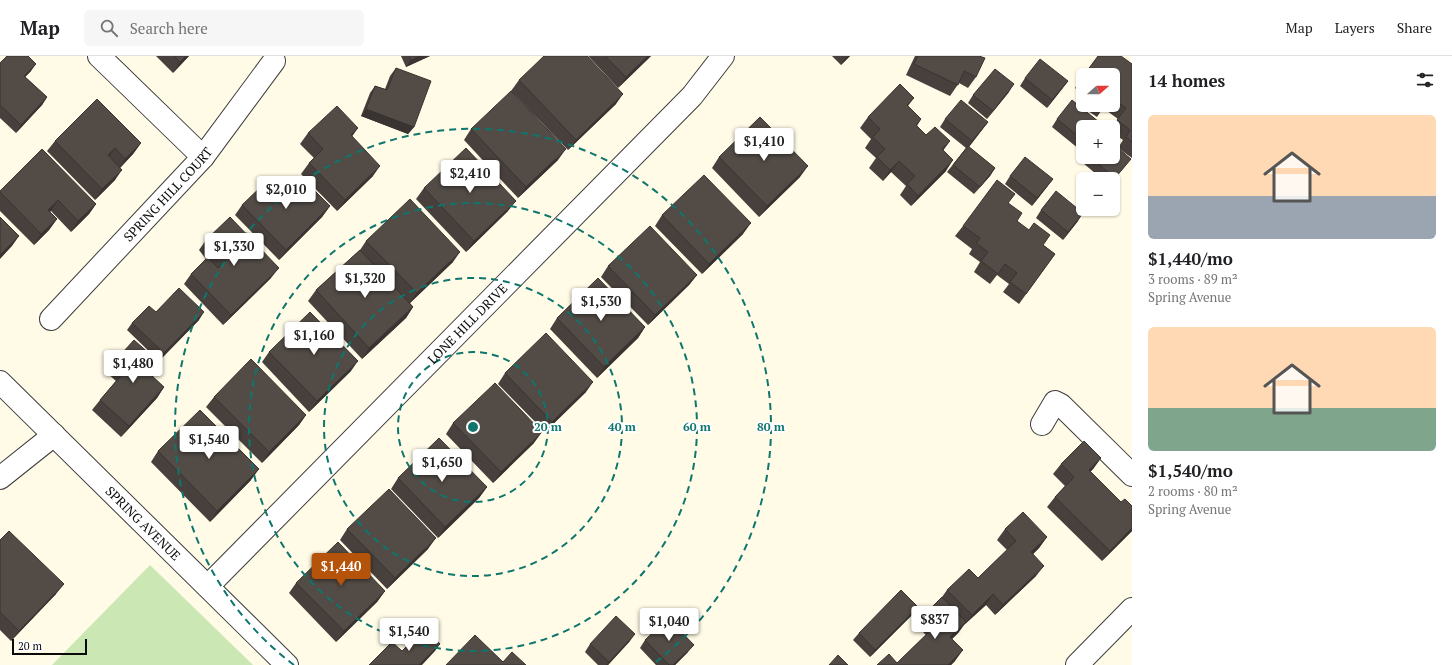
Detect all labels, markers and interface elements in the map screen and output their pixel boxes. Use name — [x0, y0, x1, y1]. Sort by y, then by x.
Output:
search box — [84, 10, 364, 46]
text: Map — [20, 15, 60, 40]
icon: search — [98, 17, 120, 39]
text: Search here — [130, 18, 208, 38]
text: Map — [1286, 18, 1313, 37]
text: Layers — [1335, 18, 1375, 37]
text: Share — [1397, 18, 1432, 37]
north arrow — [1076, 68, 1120, 112]
map controls — [1076, 68, 1120, 216]
text: 14 homes — [1148, 69, 1225, 92]
icon: filters — [1414, 69, 1436, 91]
button: + — [1076, 120, 1120, 164]
pin: $1,410 — [731, 128, 797, 162]
text: $1,410 — [744, 132, 784, 150]
icon: home — [1256, 141, 1328, 213]
street label: SPRING HILL COURT — [119, 143, 216, 245]
pin: $2,410 — [437, 160, 503, 194]
text: $2,410 — [450, 164, 490, 182]
button: − — [1076, 172, 1120, 216]
pin: $2,010 — [253, 176, 319, 210]
text: $2,010 — [266, 180, 306, 198]
pin: $1,330 — [201, 233, 267, 267]
text: $1,330 — [214, 237, 254, 255]
text: $1,440/mo — [1148, 247, 1233, 270]
pin: $1,320 — [332, 265, 398, 299]
text: $1,320 — [345, 269, 385, 287]
text: 3 rooms · 89 m² — [1148, 270, 1238, 288]
street label: LONE HILL DRIVE — [423, 279, 511, 368]
pin: $1,530 — [568, 288, 634, 322]
text: Spring Avenue — [1148, 288, 1231, 306]
text: $1,530 — [581, 292, 621, 310]
pin: $1,160 — [281, 322, 347, 356]
text: $1,160 — [294, 326, 334, 344]
pin: $1,480 — [100, 350, 166, 384]
icon: home — [1256, 353, 1328, 425]
text: $1,480 — [113, 354, 153, 372]
text: 20 m — [534, 419, 562, 434]
text: 40 m — [608, 419, 636, 434]
text: 60 m — [683, 419, 711, 434]
text: 80 m — [757, 419, 785, 434]
centre of rings — [466, 420, 480, 434]
pin: $1,540 — [176, 426, 242, 460]
text: $1,540 — [189, 430, 229, 448]
pin: $1,650 — [409, 449, 475, 483]
text: $1,650 — [422, 453, 462, 471]
text: $1,540/mo — [1148, 459, 1233, 482]
street label: SPRING AVENUE — [102, 482, 185, 564]
text: 2 rooms · 80 m² — [1148, 482, 1238, 500]
text: Spring Avenue — [1148, 500, 1231, 518]
pin: $1,440 — [308, 553, 374, 587]
text: $1,440 — [321, 557, 361, 575]
pin: $837 — [911, 606, 959, 640]
pin: $1,040 — [636, 608, 702, 642]
text: $837 — [920, 610, 950, 628]
text: $1,040 — [649, 612, 689, 630]
pin: $1,540 — [376, 618, 442, 652]
text: $1,540 — [389, 622, 429, 640]
scale bar — [12, 637, 87, 656]
text: 20 m — [18, 639, 42, 653]

